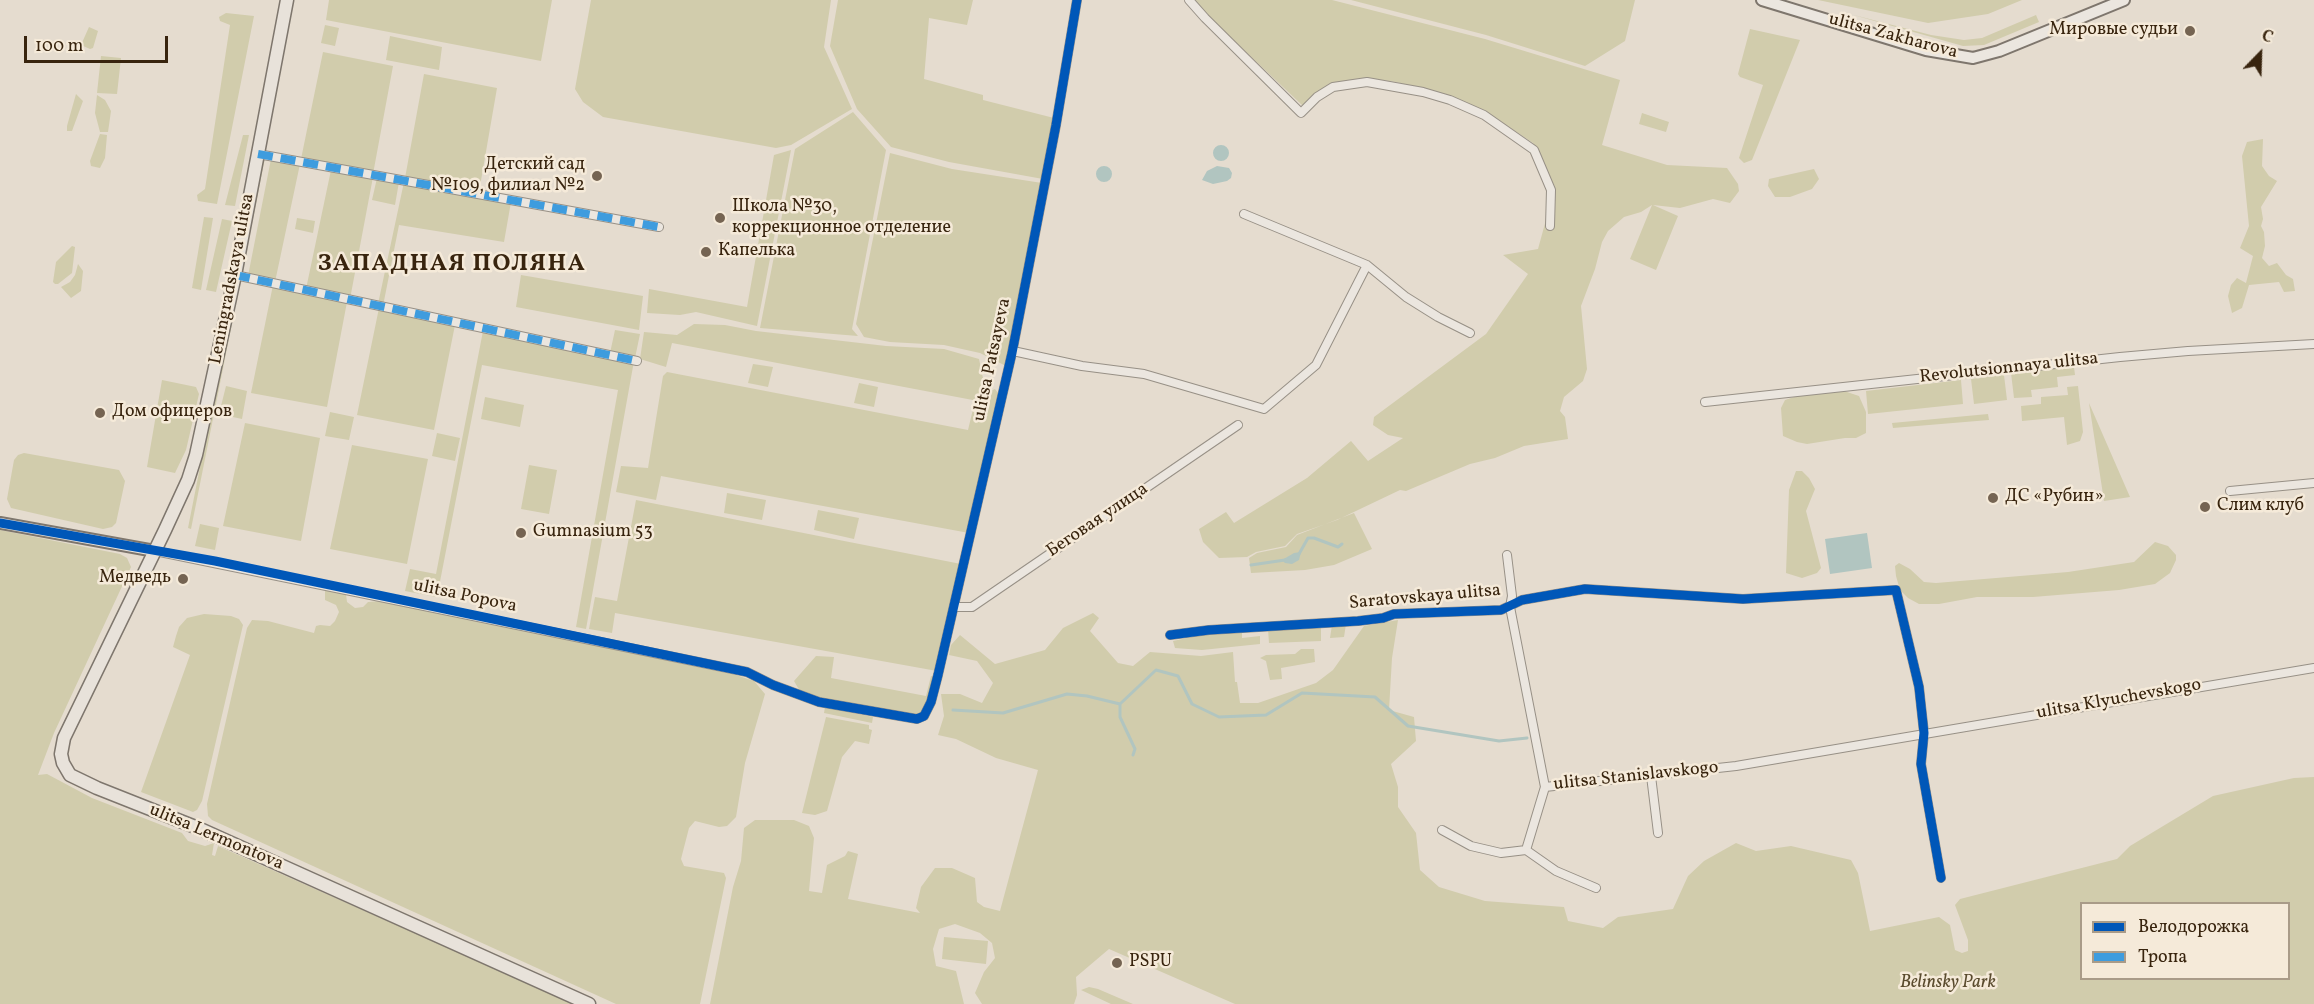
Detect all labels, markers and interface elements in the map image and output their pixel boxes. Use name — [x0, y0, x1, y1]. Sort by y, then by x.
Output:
street label: ulitsa Zakharova — [1826, 9, 1960, 65]
place label: Мировые судьи — [2049, 20, 2178, 42]
scale bar — [27, 24, 171, 62]
marker: Мировые судьи — [2183, 24, 2197, 38]
north arrow — [2230, 24, 2290, 84]
text: С — [2258, 25, 2276, 50]
text: 100 m — [35, 34, 84, 59]
place label: Детский сад №109, филиал №2 — [431, 155, 585, 198]
marker: Детский сад №109, филиал №2 — [590, 169, 604, 183]
street label: Leningradskaya ulitsa — [206, 192, 260, 366]
place label: Школа №30, коррекционное отделение — [732, 197, 951, 240]
marker: Школа №30, коррекционное отделение — [713, 211, 727, 225]
place label: Капелька — [718, 241, 795, 263]
marker: Капелька — [699, 245, 713, 259]
district label: ЗАПАДНАЯ ПОЛЯНА — [318, 252, 586, 280]
street label: ulitsa Patsayeva — [969, 296, 1017, 424]
street label: Revolutsionnaya ulitsa — [1918, 349, 2100, 389]
place label: Дом офицеров — [112, 402, 232, 424]
marker: Дом офицеров — [93, 406, 107, 420]
street label: Беговая улица — [1043, 479, 1153, 563]
place label: ДС «Рубин» — [2005, 487, 2104, 509]
marker: ДС «Рубин» — [1986, 491, 2000, 505]
place label: Слим клуб — [2217, 496, 2304, 518]
marker: Слим клуб — [2198, 500, 2212, 514]
place label: Gumnasium 53 — [533, 522, 653, 544]
marker: Gumnasium 53 — [514, 526, 528, 540]
place label: Медведь — [99, 568, 171, 590]
marker: Медведь — [176, 572, 190, 586]
street label: ulitsa Popova — [411, 575, 519, 619]
street label: Saratovskaya ulitsa — [1348, 581, 1502, 615]
street label: ulitsa Klyuchevskogo — [2035, 675, 2203, 725]
street label: ulitsa Stanislavskogo — [1553, 758, 1719, 796]
street label: ulitsa Lermontova — [146, 800, 286, 876]
legend — [2080, 902, 2290, 980]
text: Велодорожка — [2138, 915, 2249, 940]
text: Тропа — [2138, 945, 2187, 970]
place label: PSPU — [1129, 952, 1172, 974]
marker: PSPU — [1110, 956, 1124, 970]
park label: Belinsky Park — [1900, 973, 1996, 995]

